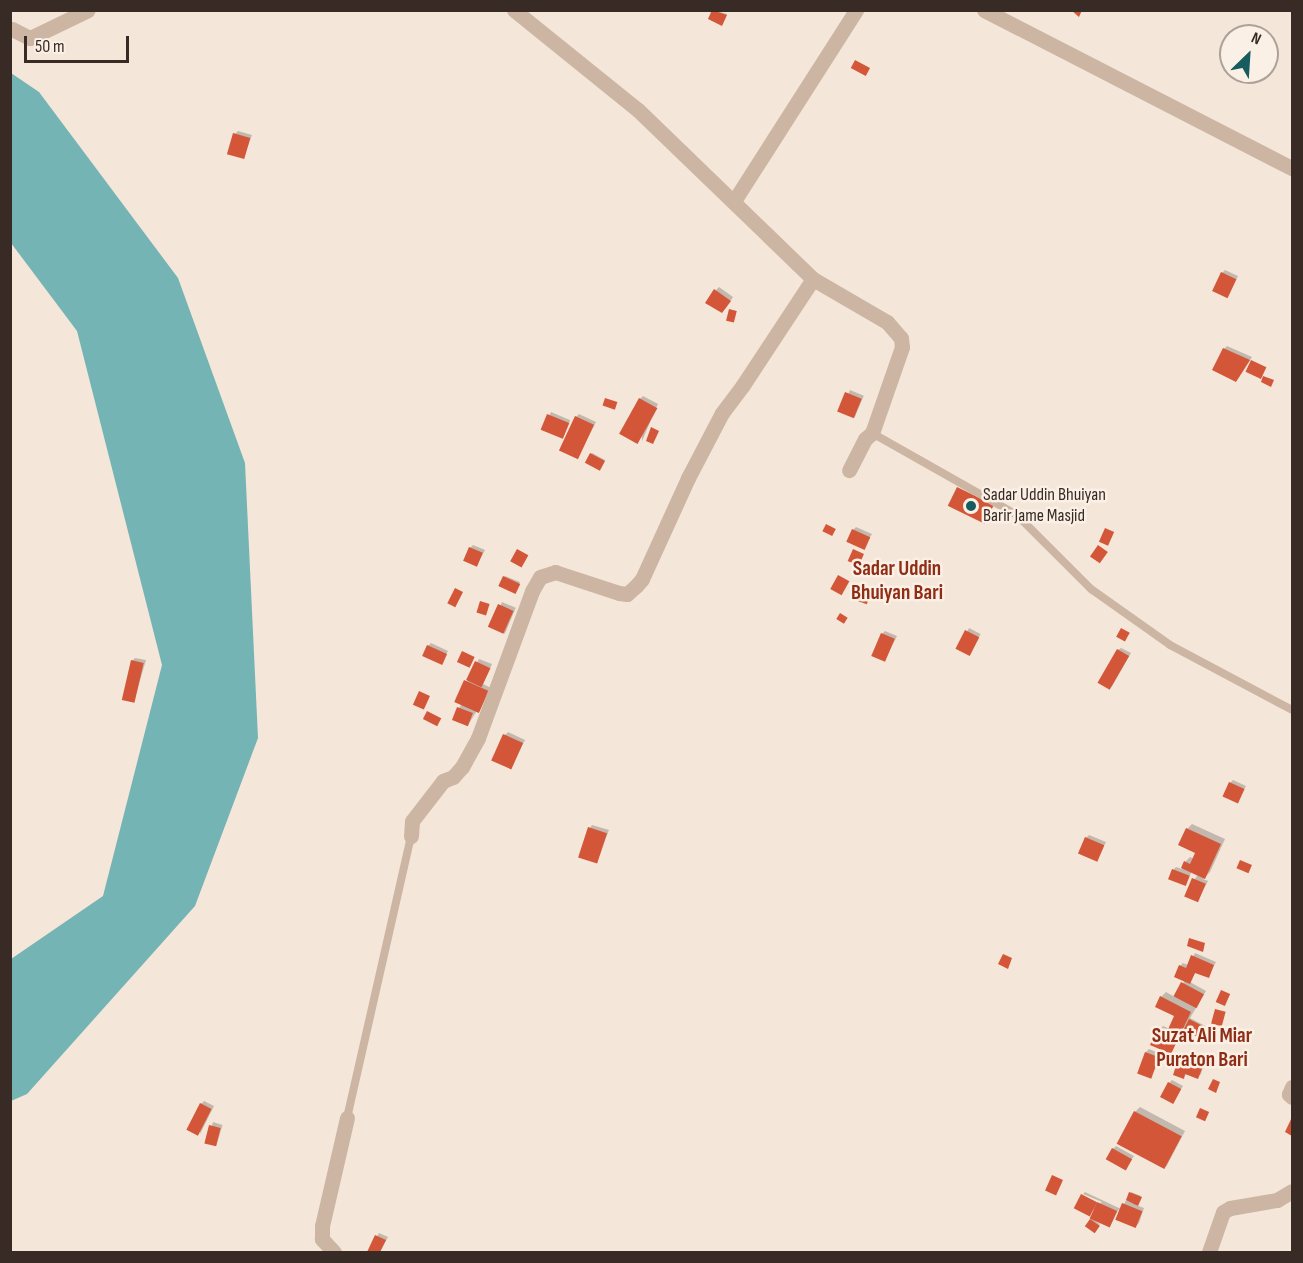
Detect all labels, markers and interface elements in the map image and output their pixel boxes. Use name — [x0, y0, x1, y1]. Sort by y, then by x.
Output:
scale bar — [27, 24, 132, 62]
north arrow — [1219, 24, 1279, 84]
text: N — [1248, 29, 1264, 49]
text: 50 m — [35, 36, 65, 57]
place label: Sadar Uddin Bhuiyan Barir Jame Masjid — [983, 485, 1106, 528]
marker: Sadar Uddin Bhuiyan Barir Jame Masjid — [964, 499, 978, 513]
district label: Sadar Uddin Bhuiyan Bari — [851, 556, 943, 606]
district label: Suzat Ali Miar Puraton Bari — [1152, 1023, 1252, 1073]

